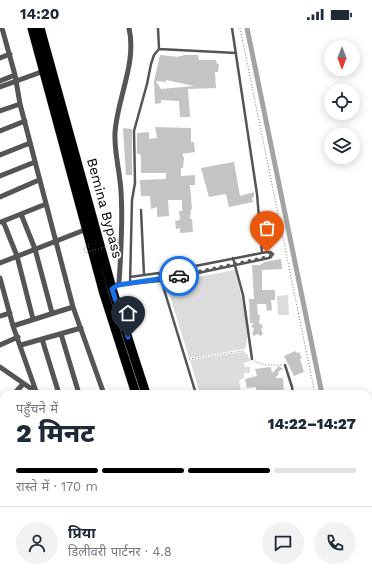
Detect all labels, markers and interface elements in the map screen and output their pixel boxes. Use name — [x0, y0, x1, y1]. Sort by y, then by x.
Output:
text: 14:20 — [20, 5, 59, 23]
north arrow — [324, 40, 360, 76]
map controls — [324, 40, 360, 164]
button: locate — [324, 84, 360, 120]
button: layers — [324, 128, 360, 164]
street label: Bemina Bypass — [84, 156, 126, 260]
pin — [250, 211, 284, 252]
icon: bag — [256, 217, 278, 239]
courier — [159, 256, 199, 296]
icon: car — [168, 265, 190, 287]
pin — [111, 296, 145, 337]
icon: home — [117, 302, 139, 324]
text: पहुँचने में — [16, 401, 58, 416]
text: 14:22–14:27 — [268, 415, 356, 433]
text: 2 मिनट — [16, 418, 95, 448]
text: रास्ते में · 170 m — [16, 479, 98, 494]
button: person — [16, 522, 58, 564]
button: chat — [262, 522, 304, 564]
button: phone — [314, 522, 356, 564]
text: प्रिया — [68, 524, 96, 542]
text: डिलीवरी पार्टनर · 4.8 — [68, 544, 172, 559]

